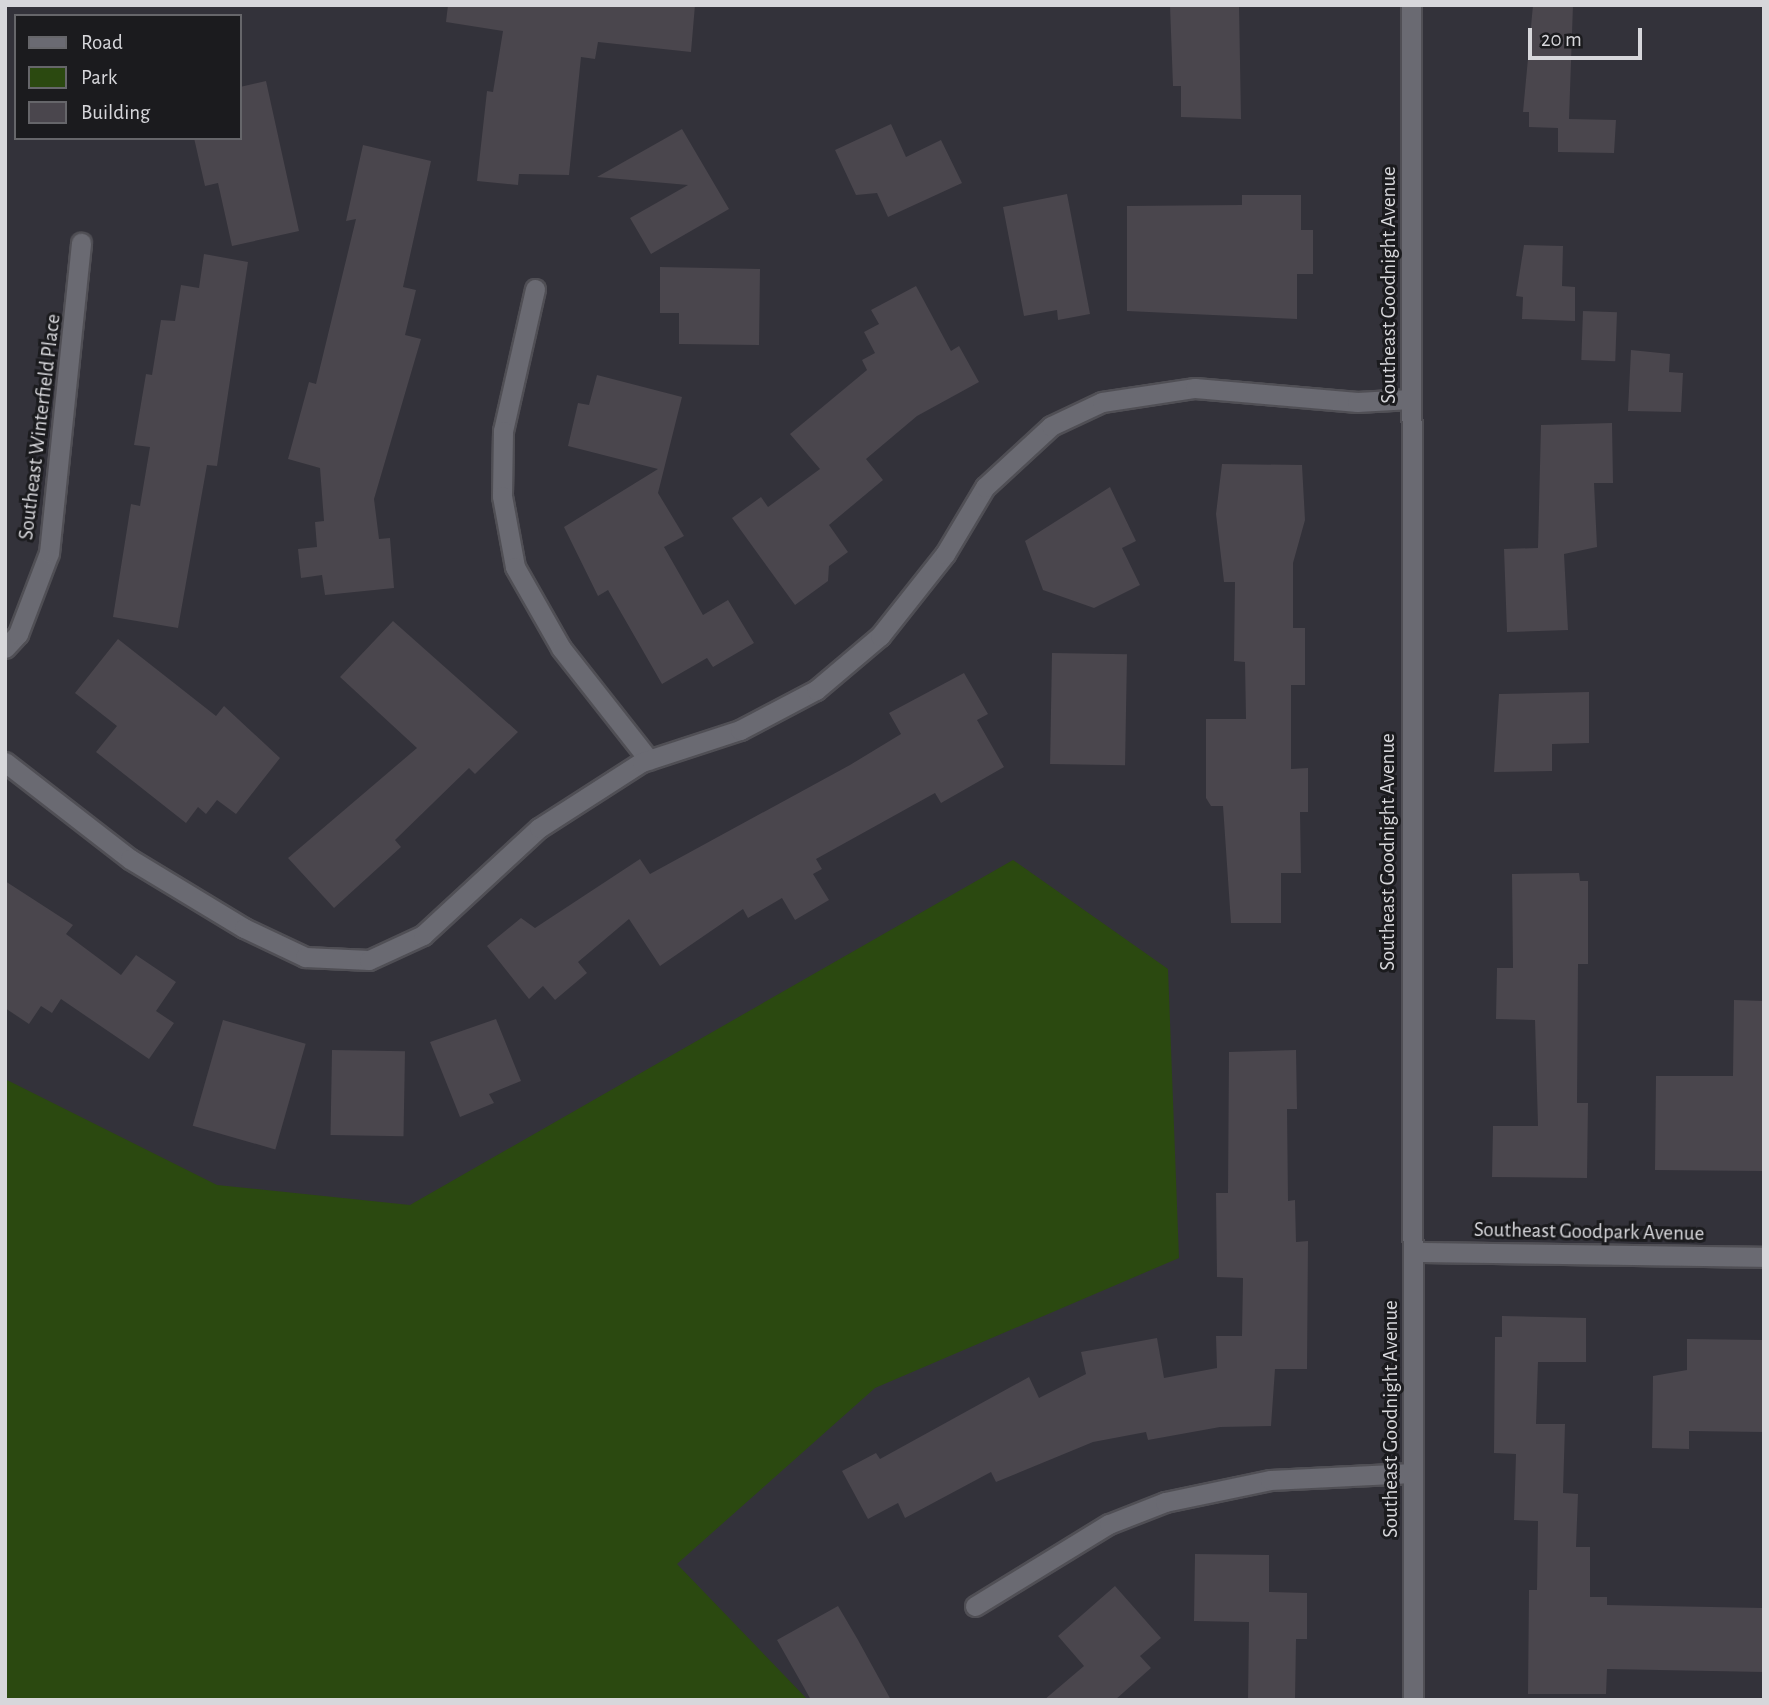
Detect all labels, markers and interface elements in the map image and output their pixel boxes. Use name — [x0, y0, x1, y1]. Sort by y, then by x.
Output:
legend — [14, 14, 242, 140]
scale bar — [1531, 14, 1645, 58]
text: 20 m — [1541, 29, 1582, 50]
text: Road — [81, 32, 123, 53]
text: Park — [81, 67, 117, 88]
text: Building — [81, 102, 150, 123]
street label: Southeast Goodnight Avenue — [1376, 166, 1402, 404]
street label: Southeast Winterfield Place — [14, 313, 66, 541]
street label: Southeast Goodnight Avenue — [1375, 733, 1401, 971]
street label: Southeast Goodpark Avenue — [1474, 1217, 1704, 1247]
street label: Southeast Goodnight Avenue — [1378, 1300, 1404, 1538]

